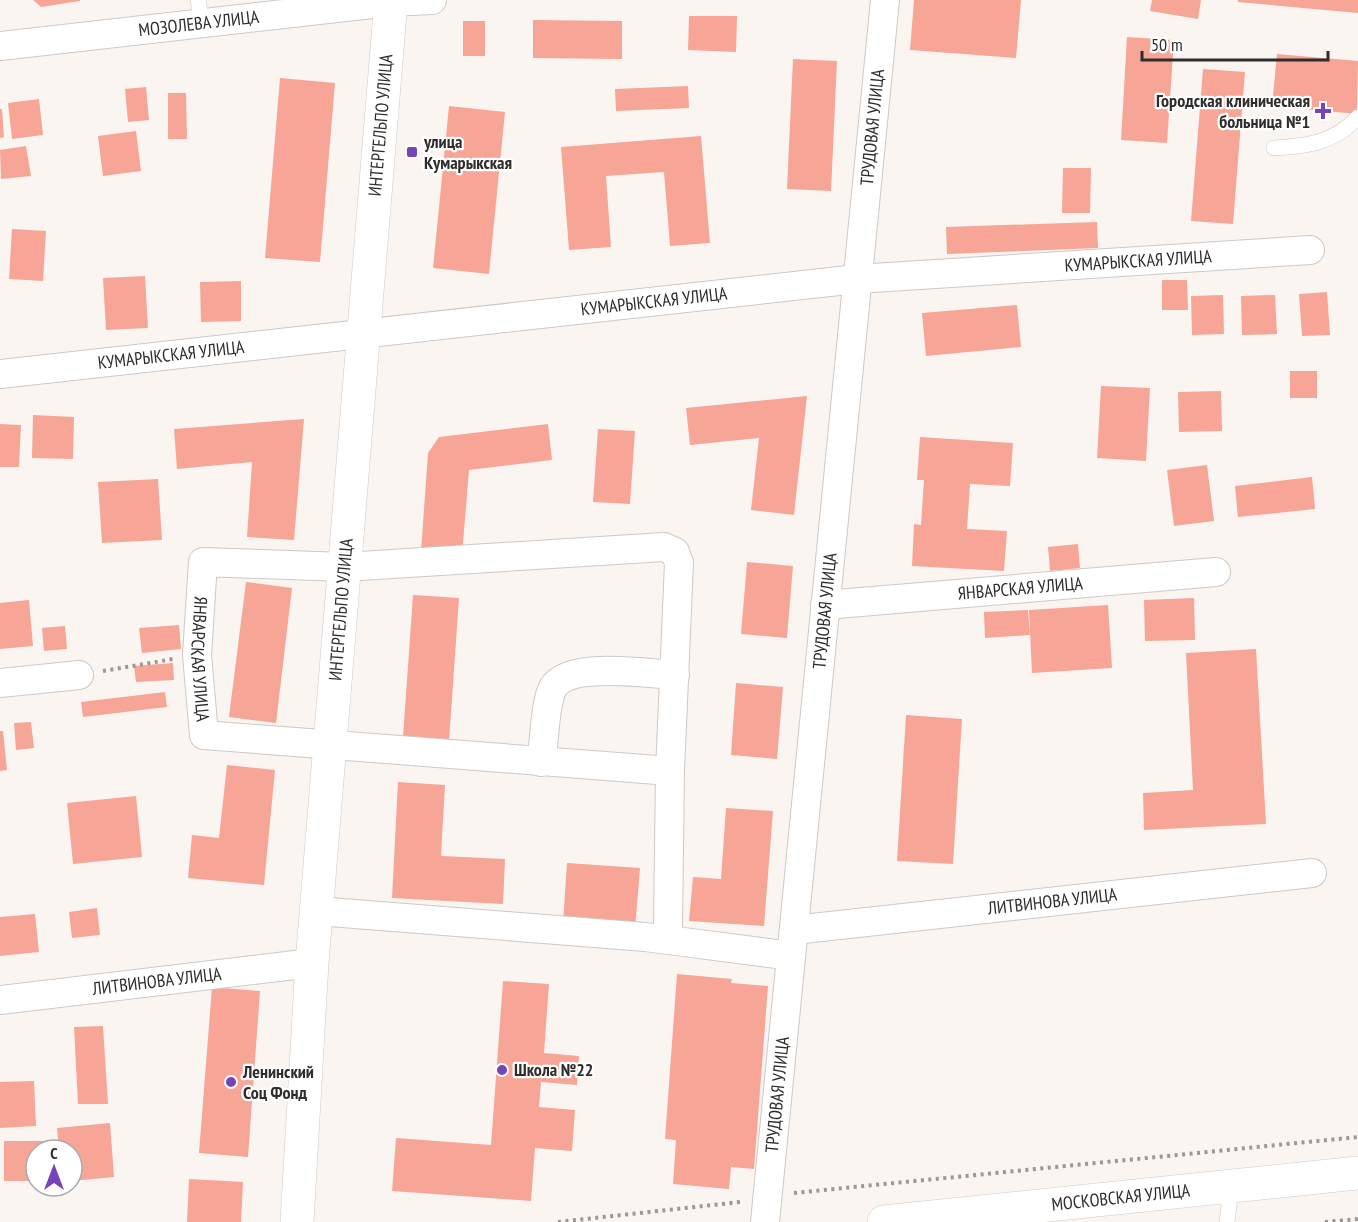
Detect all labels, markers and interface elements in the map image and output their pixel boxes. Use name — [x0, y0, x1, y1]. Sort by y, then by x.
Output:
street label: МОЗОЛЕВА УЛИЦА — [137, 5, 261, 41]
scale bar — [1142, 24, 1328, 62]
text: 50 m — [1151, 33, 1183, 56]
street label: ИНТЕРГЕЛЬПО УЛИЦА — [363, 53, 398, 197]
street label: ТРУДОВАЯ УЛИЦА — [855, 68, 889, 186]
place label: Городская клиническая больница №1 — [1156, 89, 1310, 133]
marker: Городская клиническая больница №1 — [1314, 102, 1332, 120]
place label: улица Кумарыкская — [423, 130, 512, 174]
marker: улица Кумарыкская — [405, 145, 419, 159]
street label: КУМАРЫКСКАЯ УЛИЦА — [1064, 244, 1213, 277]
street label: КУМАРЫКСКАЯ УЛИЦА — [579, 281, 729, 321]
street label: КУМАРЫКСКАЯ УЛИЦА — [96, 335, 246, 374]
street label: ИНТЕРГЕЛЬПО УЛИЦА — [323, 537, 358, 682]
street label: ТРУДОВАЯ УЛИЦА — [807, 551, 842, 670]
street label: ЯНВАРСКАЯ УЛИЦА — [957, 571, 1084, 605]
street label: ЯНВАРСКАЯ УЛИЦА — [186, 596, 215, 723]
street label: ЛИТВИНОВА УЛИЦА — [986, 882, 1119, 920]
street label: ЛИТВИНОВА УЛИЦА — [90, 962, 223, 1000]
street label: ТРУДОВАЯ УЛИЦА — [760, 1035, 794, 1154]
place label: Школа №22 — [514, 1058, 593, 1081]
place label: Ленинский Соц Фонд — [242, 1060, 314, 1104]
marker: Школа №22 — [495, 1063, 509, 1077]
marker: Ленинский Соц Фонд — [224, 1075, 238, 1089]
north arrow — [24, 1138, 84, 1198]
text: С — [50, 1143, 58, 1163]
street label: МОСКОВСКАЯ УЛИЦА — [1050, 1178, 1192, 1216]

